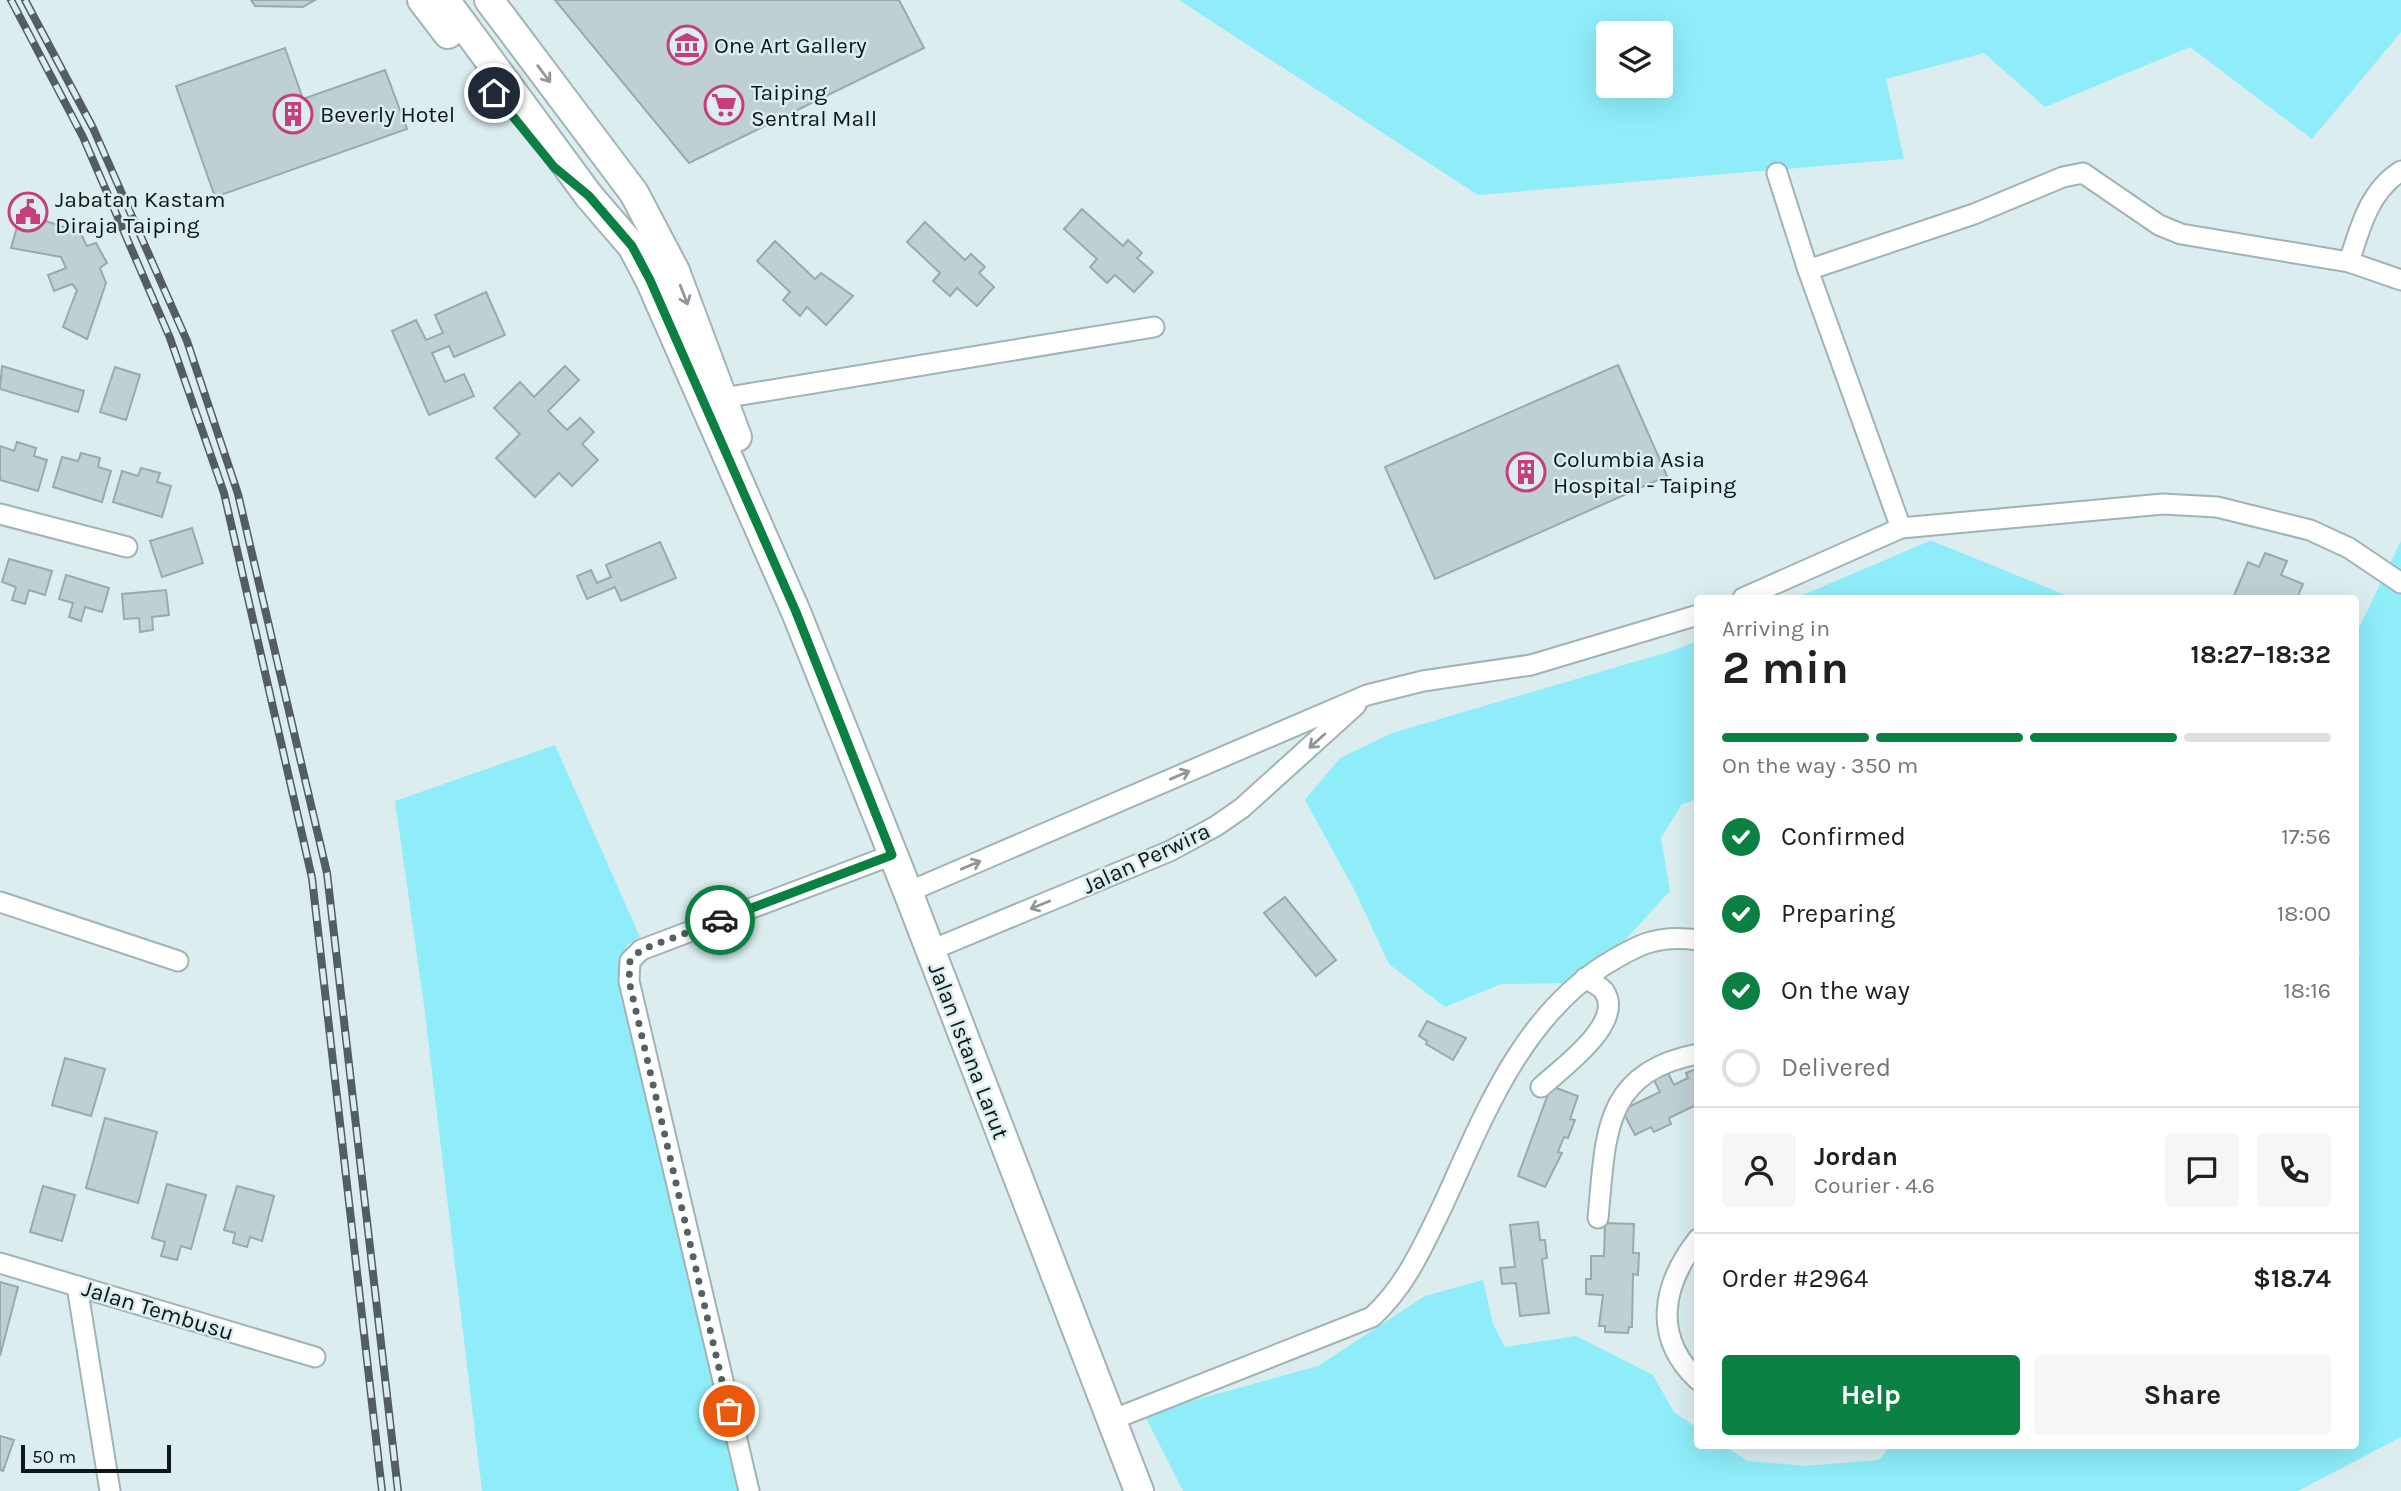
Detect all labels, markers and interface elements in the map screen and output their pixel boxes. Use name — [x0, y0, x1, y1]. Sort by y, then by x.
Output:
map controls — [1596, 21, 1673, 98]
button: layers — [1596, 21, 1673, 98]
museum icon: One Art Gallery — [666, 24, 708, 66]
place label: One Art Gallery — [714, 32, 867, 59]
pin — [464, 63, 524, 123]
one-way arrow — [537, 64, 552, 83]
icon: home — [475, 74, 513, 112]
place label: Taiping Sentral Mall — [751, 79, 877, 132]
supermarket icon: Taiping Sentral Mall — [703, 84, 745, 126]
building icon: Beverly Hotel — [272, 93, 314, 135]
place label: Beverly Hotel — [320, 101, 455, 128]
place label: Jabatan Kastam Diraja Taiping — [55, 186, 225, 239]
public building icon: Jabatan Kastam Diraja Taiping — [7, 191, 49, 233]
one-way arrow — [678, 283, 691, 305]
place label: Columbia Asia Hospital - Taiping — [1553, 446, 1736, 499]
building icon: Columbia Asia Hospital - Taiping — [1505, 451, 1547, 493]
text: Arriving in — [1722, 615, 1830, 642]
text: 18:27–18:32 — [2191, 639, 2331, 670]
text: 2 min — [1722, 641, 1849, 695]
one-way arrow — [1308, 733, 1326, 749]
text: On the way · 350 m — [1722, 752, 1918, 779]
one-way arrow — [1169, 768, 1190, 781]
street label: Jalan Perwira — [1078, 817, 1214, 900]
icon: check — [1722, 818, 1760, 856]
text: Confirmed — [1781, 821, 1906, 852]
text: 17:56 — [2281, 823, 2331, 850]
one-way arrow — [960, 858, 981, 871]
courier — [685, 885, 755, 955]
icon: check — [1722, 895, 1760, 933]
text: Preparing — [1781, 898, 1895, 929]
one-way arrow — [1029, 900, 1051, 913]
text: 18:00 — [2277, 900, 2331, 927]
icon: car — [701, 901, 739, 939]
street label: Jalan Istana Larut — [923, 959, 1015, 1143]
icon: check — [1722, 972, 1760, 1010]
text: On the way — [1781, 975, 1910, 1006]
text: 18:16 — [2283, 977, 2331, 1004]
text: Delivered — [1781, 1052, 1891, 1083]
button: person — [1722, 1133, 1796, 1207]
button: chat — [2165, 1133, 2239, 1207]
button: phone — [2257, 1133, 2331, 1207]
text: Jordan — [1814, 1141, 1898, 1172]
text: Courier · 4.6 — [1814, 1172, 1935, 1199]
text: Order #2964 — [1722, 1263, 1868, 1294]
text: $18.74 — [2253, 1263, 2331, 1294]
street label: Jalan Tembusu — [79, 1275, 237, 1346]
button: Help — [1722, 1355, 2020, 1435]
button: Share — [2034, 1355, 2331, 1435]
pin — [699, 1381, 759, 1441]
icon: bag — [710, 1392, 748, 1430]
scale bar — [21, 1442, 172, 1474]
text: 50 m — [32, 1446, 76, 1468]

